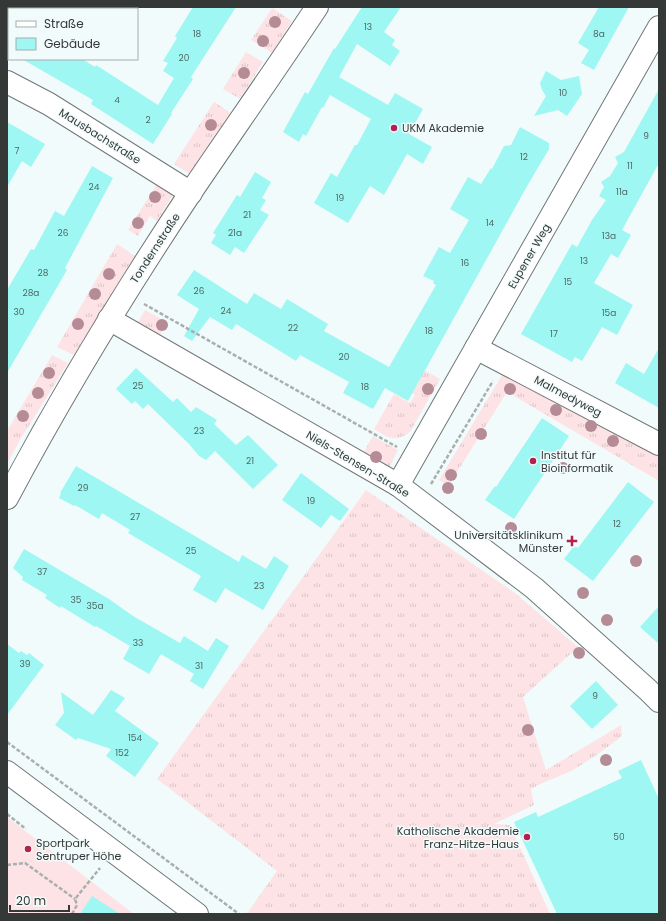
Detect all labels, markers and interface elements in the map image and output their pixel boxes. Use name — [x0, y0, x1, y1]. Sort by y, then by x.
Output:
legend — [8, 8, 138, 60]
text: Straße — [44, 15, 84, 32]
house number: 13 — [364, 21, 372, 33]
house number: 18 — [193, 28, 202, 40]
house number: 8a — [593, 28, 605, 40]
text: Gebäude — [44, 35, 100, 52]
house number: 20 — [179, 52, 190, 64]
house number: 10 — [559, 87, 568, 99]
house number: 4 — [114, 94, 120, 106]
street label: Mausbachstraße — [56, 104, 144, 168]
house number: 2 — [145, 114, 151, 126]
place label: UKM Akademie — [402, 120, 484, 136]
marker: UKM Akademie — [389, 123, 399, 133]
house number: 9 — [643, 130, 649, 142]
house number: 7 — [15, 145, 20, 157]
house number: 12 — [520, 151, 528, 163]
house number: 11 — [627, 160, 633, 172]
house number: 24 — [89, 181, 100, 193]
house number: 11a — [616, 186, 628, 198]
house number: 19 — [336, 192, 345, 204]
house number: 21 — [243, 209, 251, 221]
street label: Tondernstraße — [126, 210, 184, 286]
house number: 14 — [486, 217, 495, 229]
street label: Eupener Weg — [504, 220, 554, 292]
house number: 26 — [58, 227, 69, 239]
house number: 21a — [228, 227, 242, 239]
house number: 13a — [602, 230, 616, 242]
house number: 13 — [580, 255, 588, 267]
house number: 16 — [461, 257, 470, 269]
house number: 28 — [38, 267, 49, 279]
house number: 15 — [564, 276, 573, 288]
house number: 26 — [194, 285, 205, 297]
house number: 28a — [23, 287, 39, 299]
house number: 24 — [221, 305, 232, 317]
house number: 30 — [14, 306, 25, 318]
house number: 15a — [602, 307, 616, 319]
house number: 22 — [288, 322, 298, 334]
house number: 18 — [425, 325, 434, 337]
house number: 17 — [550, 328, 558, 340]
house number: 20 — [339, 351, 350, 363]
street label: Malmedyweg — [531, 371, 605, 421]
house number: 25 — [133, 380, 144, 392]
house number: 18 — [361, 381, 370, 393]
house number: 23 — [194, 425, 204, 437]
street label: Niels-Stensen-Straße — [303, 427, 413, 501]
place label: Institut für Bioinformatik — [541, 447, 613, 476]
house number: 21 — [246, 455, 254, 467]
marker: Institut für Bioinformatik — [528, 456, 538, 466]
house number: 29 — [78, 482, 89, 494]
house number: 19 — [307, 495, 316, 507]
house number: 27 — [130, 511, 140, 523]
house number: 12 — [613, 518, 621, 530]
place label: Universitätsklinikum Münster — [454, 527, 563, 556]
marker: Universitätsklinikum Münster — [566, 535, 578, 547]
house number: 25 — [186, 545, 197, 557]
house number: 37 — [37, 566, 47, 578]
house number: 23 — [254, 580, 264, 592]
house number: 35 — [71, 594, 82, 606]
house number: 35a — [86, 600, 104, 612]
house number: 33 — [133, 637, 143, 649]
house number: 39 — [20, 658, 31, 670]
house number: 31 — [195, 660, 203, 672]
house number: 9 — [592, 690, 598, 702]
house number: 154 — [128, 732, 142, 744]
house number: 152 — [115, 747, 129, 759]
place label: Katholische Akademie Franz-Hitze-Haus — [397, 823, 519, 852]
house number: 50 — [613, 831, 625, 843]
marker: Katholische Akademie Franz-Hitze-Haus — [522, 832, 532, 842]
place label: Sportpark Sentruper Höhe — [36, 835, 121, 864]
marker: Sportpark Sentruper Höhe — [23, 844, 33, 854]
scale bar — [10, 887, 69, 913]
text: 20 m — [16, 892, 46, 909]

